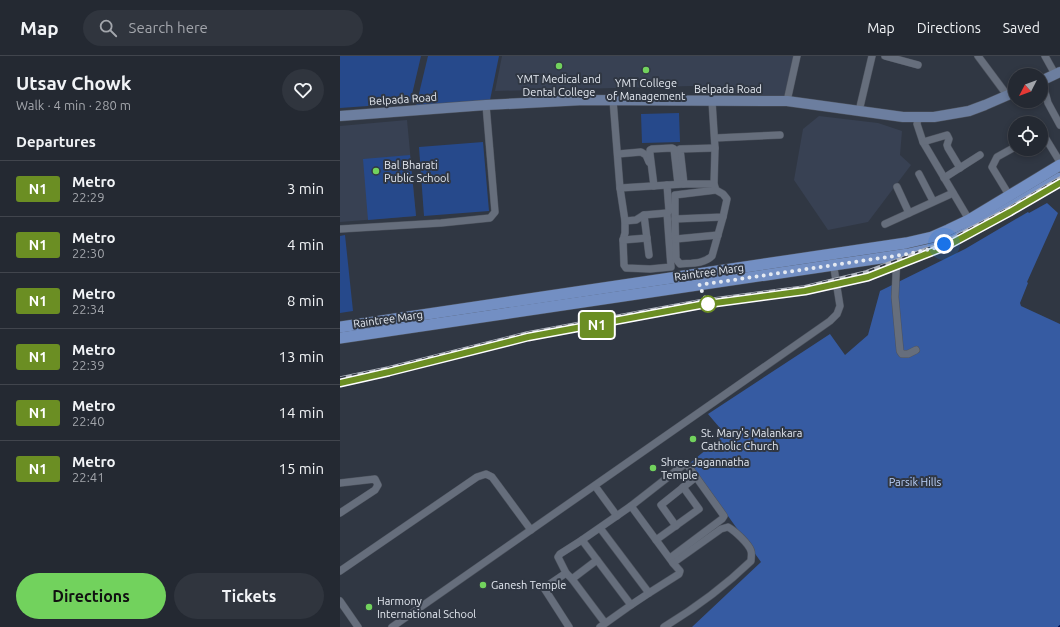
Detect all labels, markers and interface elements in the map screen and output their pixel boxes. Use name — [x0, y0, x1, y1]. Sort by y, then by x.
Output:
search box — [83, 10, 363, 46]
text: Map — [20, 17, 59, 39]
icon: search — [97, 17, 119, 39]
text: Search here — [129, 19, 208, 36]
text: Map — [867, 20, 895, 36]
text: Directions — [917, 20, 981, 36]
text: Saved — [1003, 20, 1040, 36]
marker: YMT Medical and Dental College — [554, 61, 564, 71]
marker: YMT College of Management — [641, 65, 651, 75]
north arrow — [1008, 68, 1048, 108]
map controls — [1008, 68, 1048, 156]
button: heart — [282, 69, 324, 111]
text: Utsav Chowk — [16, 72, 131, 94]
place label: YMT Medical and Dental College — [517, 73, 601, 98]
place label: YMT College of Management — [607, 77, 686, 102]
street label: Belpada Road — [694, 83, 762, 95]
street label: Belpada Road — [369, 91, 437, 107]
text: Walk · 4 min · 280 m — [16, 98, 131, 112]
button: locate — [1008, 116, 1048, 156]
text: Departures — [16, 133, 96, 150]
place label: Bal Bharati Public School — [384, 159, 450, 184]
marker: Bal Bharati Public School — [371, 166, 381, 176]
text: Metro — [72, 173, 116, 190]
text: 3 min — [287, 180, 324, 197]
text: N1 — [29, 181, 47, 197]
text: 22:29 — [72, 190, 105, 204]
text: Metro — [72, 229, 116, 246]
your location — [934, 234, 954, 254]
text: 4 min — [287, 236, 324, 253]
text: N1 — [29, 237, 47, 253]
text: 22:30 — [72, 246, 105, 260]
street label: Raintree Marg — [673, 261, 745, 283]
text: Metro — [72, 285, 116, 302]
text: 8 min — [287, 292, 324, 309]
text: N1 — [29, 293, 47, 309]
unlabelled marker — [699, 295, 717, 313]
text: 22:34 — [72, 302, 105, 316]
street label: Raintree Marg — [352, 308, 424, 330]
line badge: N1 — [579, 312, 615, 338]
text: N1 — [588, 317, 606, 333]
text: Metro — [72, 341, 116, 358]
text: 13 min — [278, 348, 324, 365]
text: N1 — [29, 349, 47, 365]
text: 22:39 — [72, 358, 105, 372]
text: Metro — [72, 397, 116, 414]
text: 14 min — [278, 404, 324, 421]
text: N1 — [29, 405, 47, 421]
text: 22:40 — [72, 414, 105, 428]
place label: St. Mary's Malankara Catholic Church — [701, 427, 802, 452]
marker: St. Mary's Malankara Catholic Church — [688, 434, 698, 444]
text: Metro — [72, 453, 116, 470]
place label: Shree Jagannatha Temple — [661, 456, 749, 481]
text: 15 min — [278, 460, 324, 477]
text: N1 — [29, 461, 47, 477]
marker: Shree Jagannatha Temple — [648, 463, 658, 473]
text: 22:41 — [72, 470, 105, 484]
park label: Parsik Hills — [889, 476, 942, 488]
button: Directions — [16, 573, 166, 619]
button: Tickets — [174, 573, 324, 619]
place label: Ganesh Temple — [491, 579, 566, 591]
marker: Ganesh Temple — [478, 580, 488, 590]
place label: Harmony International School — [377, 595, 476, 620]
marker: Harmony International School — [364, 602, 374, 612]

